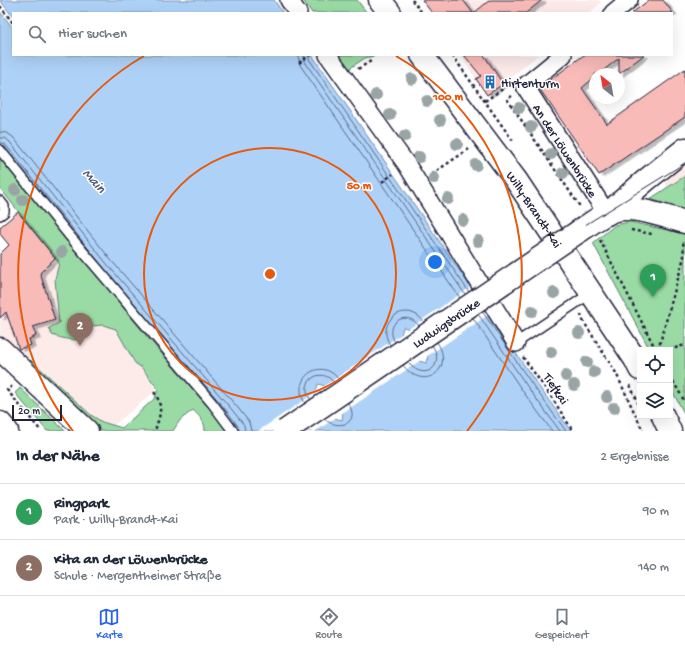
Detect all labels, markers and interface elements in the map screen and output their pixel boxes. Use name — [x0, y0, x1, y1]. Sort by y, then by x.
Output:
search box — [12, 12, 673, 56]
icon: search — [26, 23, 48, 45]
text: Hier suchen — [58, 25, 127, 43]
north arrow — [589, 68, 625, 104]
building icon: Hirtenturm — [482, 74, 498, 90]
place label: Hirtenturm — [501, 77, 559, 92]
text: 100 m — [432, 91, 463, 105]
street label: An der Löwenbrücke — [528, 102, 599, 201]
water label: Main — [78, 166, 109, 198]
street label: Willy-Brandt-Kai — [502, 169, 564, 252]
text: 50 m — [347, 180, 372, 194]
your location — [425, 252, 445, 272]
pin: 1 — [640, 264, 666, 297]
centre of rings — [263, 267, 277, 281]
street label: Ludwigsbrücke — [410, 296, 484, 352]
pin: 2 — [67, 313, 93, 346]
map controls — [637, 347, 673, 419]
button: locate — [637, 347, 673, 383]
street label: Tiefkai — [539, 370, 571, 408]
button: layers — [637, 383, 673, 419]
scale bar — [12, 403, 62, 422]
text: 20 m — [18, 406, 40, 418]
text: In der Nähe — [16, 447, 99, 467]
text: 2 Ergebnisse — [601, 450, 669, 465]
text: Ringpark — [54, 495, 108, 513]
text: 1 — [26, 504, 32, 519]
text: 90 m — [643, 504, 669, 519]
text: Park · Willy-Brandt-Kai — [54, 513, 178, 528]
text: Kita an der Löwenbrücke — [54, 551, 207, 569]
text: 2 — [26, 560, 32, 575]
text: 140 m — [638, 560, 669, 575]
text: Schule · Mergentheimer Straße — [54, 569, 221, 584]
tab: Karte — [96, 606, 123, 642]
tab: Route — [315, 606, 342, 642]
tab: Gespeichert — [535, 606, 589, 642]

